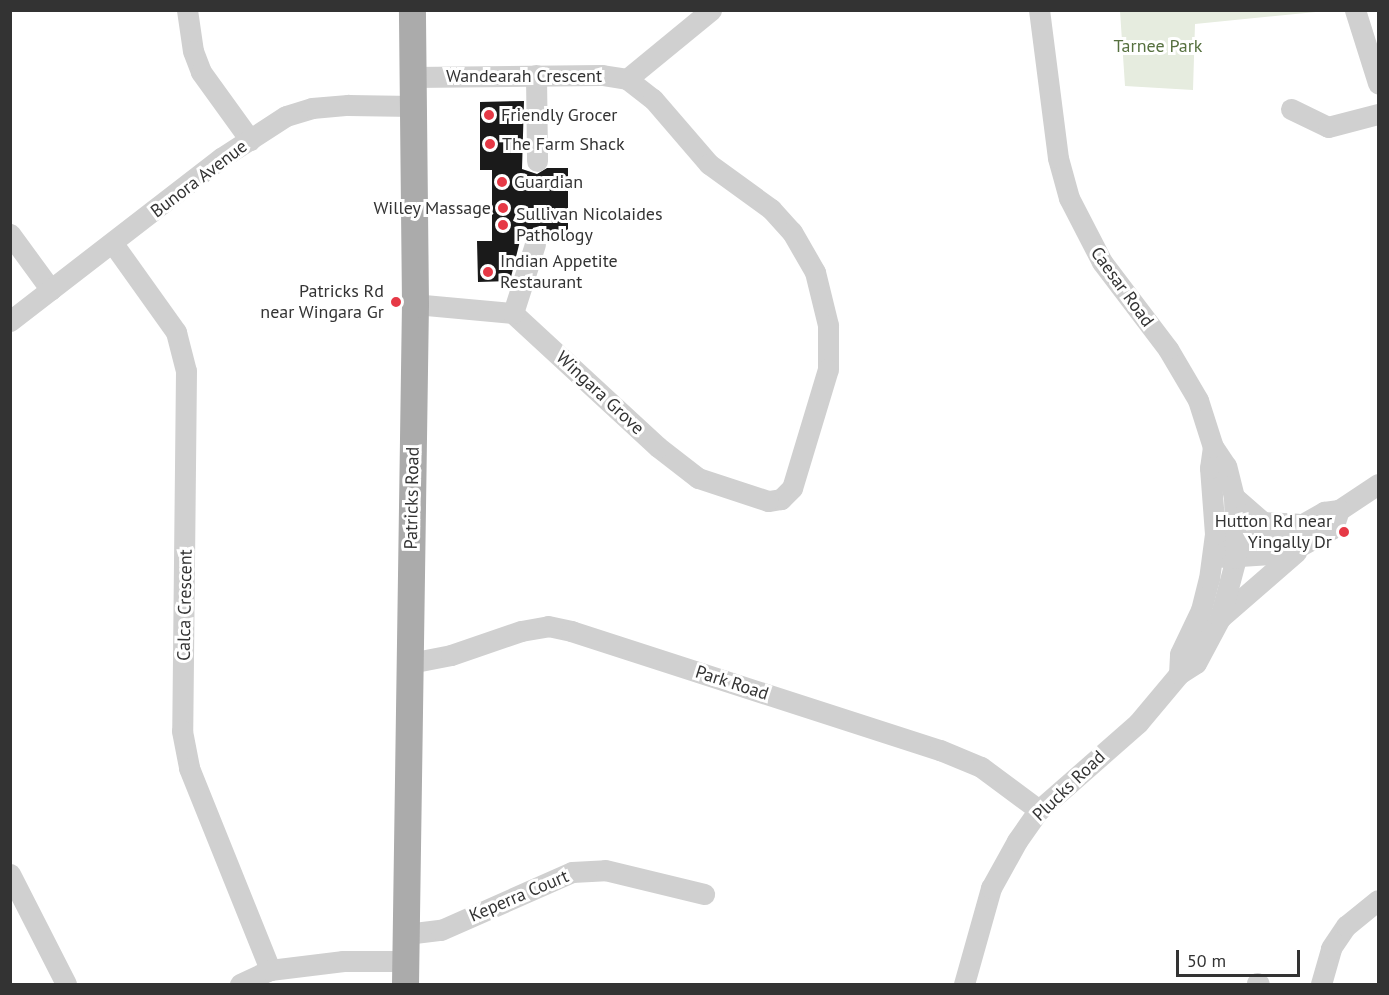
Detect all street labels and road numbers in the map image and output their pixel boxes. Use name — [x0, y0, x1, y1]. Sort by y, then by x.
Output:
street label: Wandearah Crescent — [446, 65, 602, 87]
street label: Bunora Avenue — [146, 136, 252, 222]
street label: Caesar Road — [1086, 243, 1158, 331]
street label: Wingara Grove — [552, 347, 648, 439]
street label: Patricks Road — [400, 447, 424, 549]
street label: Calca Crescent — [173, 549, 197, 661]
street label: Park Road — [693, 661, 771, 705]
street label: Plucks Road — [1028, 746, 1110, 826]
street label: Keperra Court — [466, 865, 572, 927]

